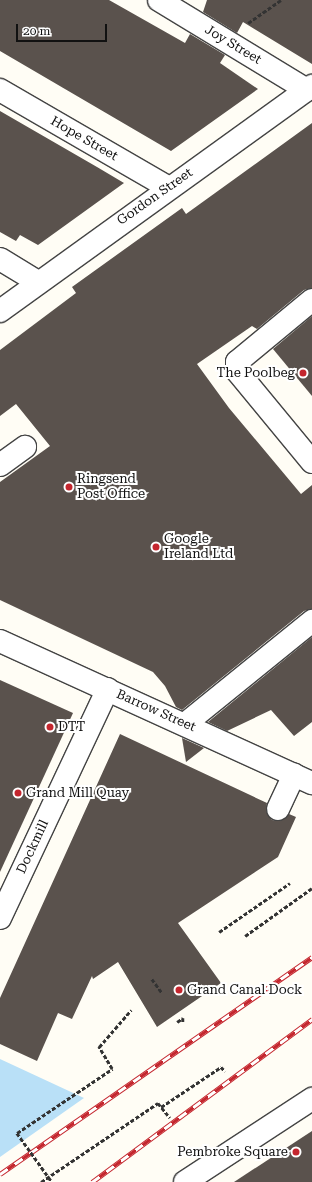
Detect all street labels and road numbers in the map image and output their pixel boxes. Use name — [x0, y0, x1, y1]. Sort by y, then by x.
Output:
street label: Joy Street — [202, 22, 264, 68]
street label: Hope Street — [48, 114, 120, 164]
street label: Gordon Street — [114, 165, 196, 229]
street label: Barrow Street — [114, 687, 198, 735]
street label: Dockmill — [14, 818, 52, 876]

